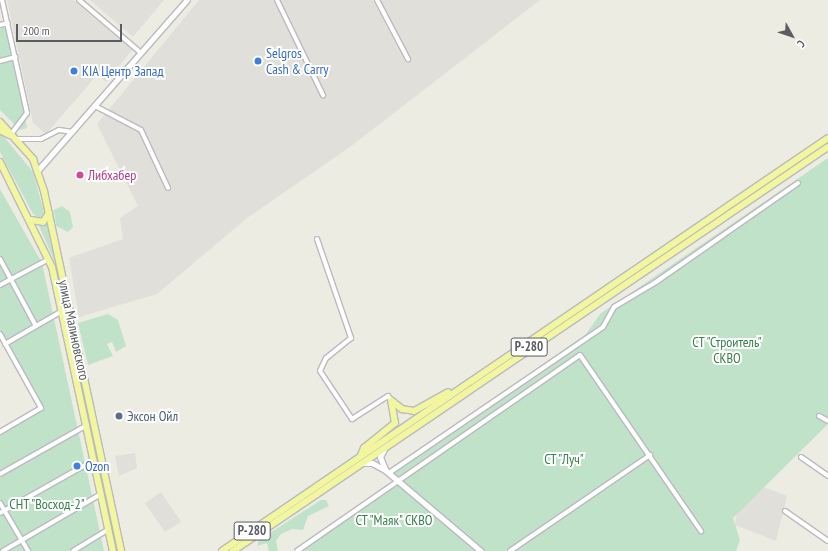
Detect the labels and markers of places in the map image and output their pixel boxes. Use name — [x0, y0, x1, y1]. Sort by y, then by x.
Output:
place label: Selgros Cash & Carry — [266, 45, 329, 78]
marker: Selgros Cash & Carry — [253, 56, 263, 66]
place label: KIA Центр Запад — [82, 63, 164, 79]
marker: KIA Центр Запад — [69, 66, 79, 76]
place label: Либхабер — [88, 167, 136, 183]
marker: Либхабер — [75, 170, 85, 180]
place label: Эксон Ойл — [127, 408, 178, 424]
marker: Эксон Ойл — [114, 411, 124, 421]
place label: Ozon — [85, 458, 110, 474]
marker: Ozon — [72, 461, 82, 471]

